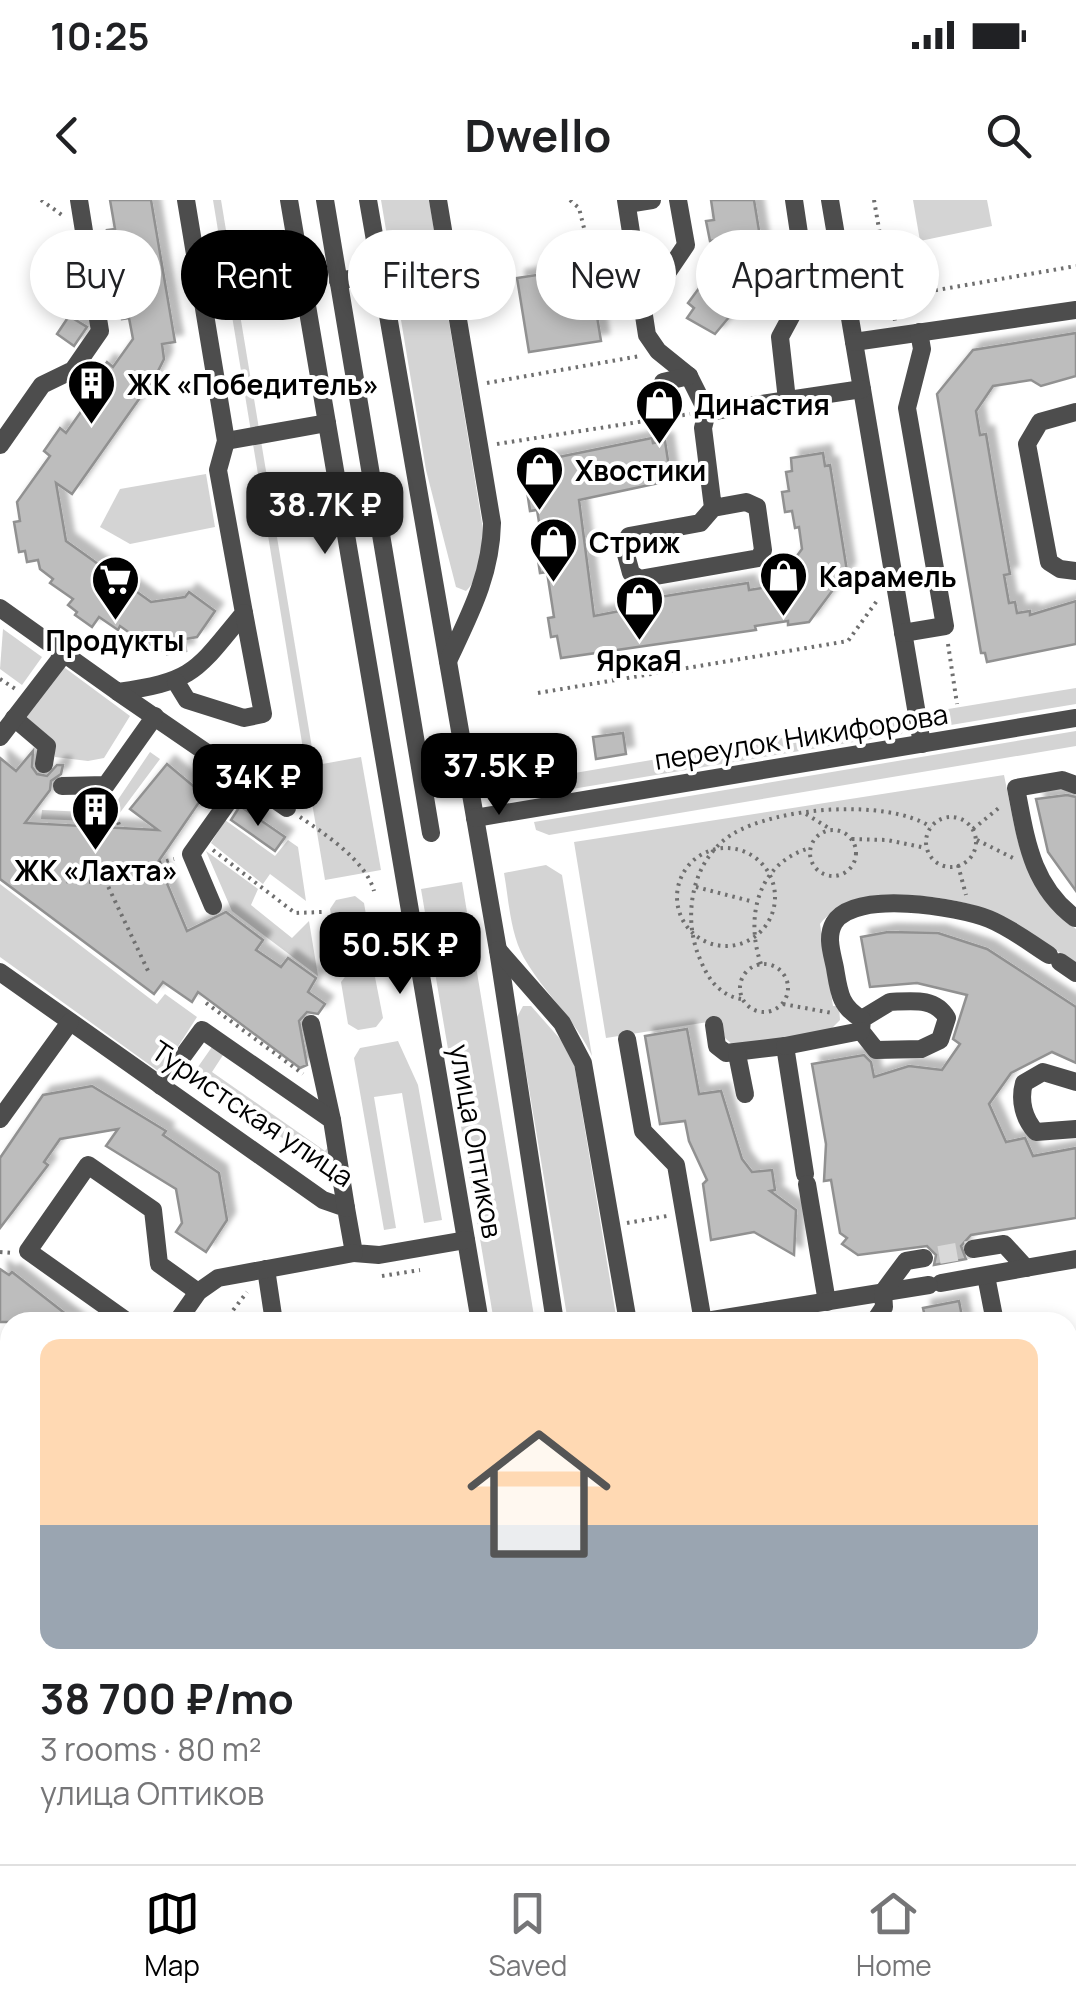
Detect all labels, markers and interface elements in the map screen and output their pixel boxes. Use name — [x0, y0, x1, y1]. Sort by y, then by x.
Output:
text: 10:25 — [50, 9, 150, 61]
text: Dwello — [465, 104, 611, 166]
icon: back — [40, 108, 95, 163]
icon: search — [981, 108, 1036, 163]
chip: Buy — [30, 230, 161, 320]
chip: Rent — [181, 230, 328, 320]
chip: Filters — [348, 230, 516, 320]
chip: New — [536, 230, 676, 320]
chip: Apartment — [696, 230, 939, 320]
building icon: ЖК «Победитель» — [66, 358, 118, 426]
place label: ЖК «Победитель» — [127, 365, 379, 403]
shop icon: Династия — [633, 378, 685, 446]
place label: Династия — [694, 385, 830, 423]
shop icon: Хвостики — [514, 444, 566, 512]
place label: Хвостики — [575, 451, 706, 489]
pin: 38.7K ₽ — [233, 472, 417, 557]
text: 38.7K ₽ — [268, 482, 382, 526]
shop icon: Стриж — [528, 516, 580, 584]
place label: Стриж — [589, 523, 681, 561]
shop icon: Карамель — [758, 550, 810, 618]
supermarket icon: Продукты — [89, 554, 141, 622]
place label: Карамель — [819, 557, 957, 595]
shop icon: ЯркаЯ — [613, 574, 665, 642]
place label: Продукты — [46, 621, 184, 659]
place label: ЯркаЯ — [596, 641, 682, 679]
street label: переулок Никифорова — [652, 694, 950, 778]
pin: 37.5K ₽ — [407, 733, 591, 818]
text: 37.5K ₽ — [443, 743, 555, 787]
pin: 34K ₽ — [188, 744, 328, 829]
text: 34K ₽ — [215, 754, 301, 798]
building icon: ЖК «Лахта» — [70, 784, 122, 852]
place label: ЖК «Лахта» — [14, 851, 178, 889]
pin: 50.5K ₽ — [308, 912, 492, 997]
text: 50.5K ₽ — [342, 922, 458, 966]
street label: Туристская улица — [144, 1031, 362, 1195]
street label: улица Оптиков — [441, 1041, 513, 1241]
icon: home — [449, 1404, 629, 1584]
text: 38 700 ₽/mo — [40, 1669, 294, 1727]
text: 3 rooms · 80 m² — [40, 1727, 262, 1771]
text: улица Оптиков — [40, 1771, 264, 1815]
tab: Map — [144, 1886, 200, 1984]
tab: Saved — [489, 1886, 567, 1984]
tab: Home — [856, 1886, 932, 1984]

